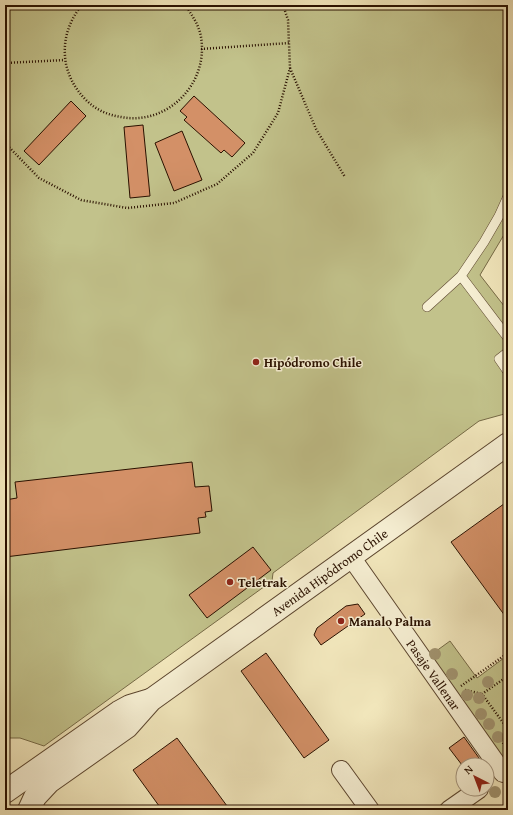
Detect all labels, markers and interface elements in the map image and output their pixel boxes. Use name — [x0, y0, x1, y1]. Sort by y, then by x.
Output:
place label: Hipódromo Chile — [264, 353, 362, 372]
marker: Hipódromo Chile — [251, 357, 261, 367]
street label: Avenida Hipódromo Chile — [267, 524, 392, 620]
place label: Teletrak — [238, 573, 287, 592]
marker: Teletrak — [225, 577, 235, 587]
place label: Manalo Palma — [349, 612, 431, 631]
marker: Manalo Palma — [336, 616, 346, 626]
street label: Pasaje Vallenar — [402, 635, 466, 715]
north arrow — [455, 757, 495, 797]
text: N — [460, 761, 477, 778]

